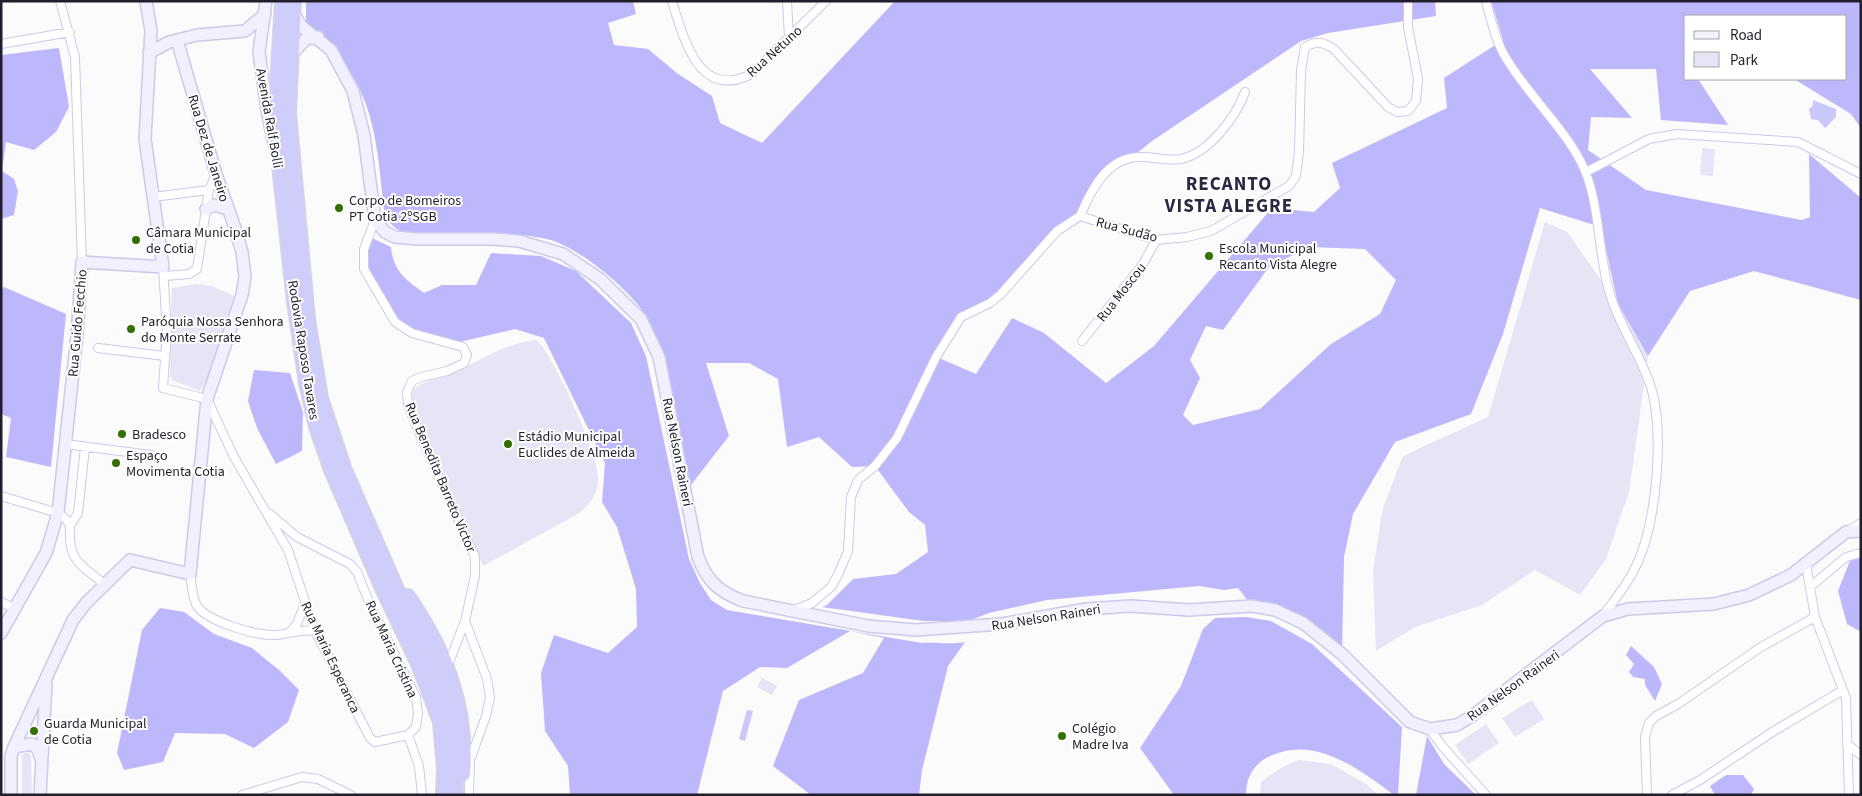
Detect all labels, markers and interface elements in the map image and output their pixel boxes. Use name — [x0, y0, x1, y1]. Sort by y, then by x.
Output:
legend — [1684, 15, 1847, 80]
street label: Rua Netuno — [742, 21, 807, 82]
text: Road — [1730, 25, 1762, 46]
text: Park — [1730, 50, 1759, 71]
street label: Avenida Ralf Bolli — [250, 66, 288, 170]
street label: Rua Dez de Janeiro — [182, 92, 234, 204]
district label: RECANTO VISTA ALEGRE — [1164, 171, 1293, 220]
place label: Corpo de Bomeiros PT Cotia 2ºSGB — [349, 191, 461, 227]
marker: Corpo de Bomeiros PT Cotia 2ºSGB — [333, 202, 345, 214]
street label: Rua Sudão — [1094, 212, 1160, 248]
place label: Câmara Municipal de Cotia — [146, 223, 251, 259]
marker: Câmara Municipal de Cotia — [130, 234, 142, 246]
place label: Escola Municipal Recanto Vista Alegre — [1219, 239, 1337, 275]
marker: Escola Municipal Recanto Vista Alegre — [1203, 250, 1215, 262]
street label: Rua Moscou — [1092, 259, 1151, 326]
street label: Rua Guido Fecchio — [63, 268, 93, 378]
street label: Rodovia Raposo Tavares — [282, 279, 324, 422]
place label: Paróquia Nossa Senhora do Monte Serrate — [141, 312, 283, 348]
marker: Paróquia Nossa Senhora do Monte Serrate — [125, 323, 137, 335]
street label: Rua Nelson Raineri — [657, 396, 697, 508]
street label: Rua Benedita Barreto Victor — [399, 399, 481, 556]
place label: Bradesco — [132, 425, 186, 445]
place label: Estádio Municipal Euclides de Almeida — [518, 427, 635, 463]
marker: Bradesco — [116, 428, 128, 440]
marker: Estádio Municipal Euclides de Almeida — [502, 438, 514, 450]
place label: Espaço Movimenta Cotia — [126, 446, 225, 482]
marker: Espaço Movimenta Cotia — [110, 457, 122, 469]
street label: Rua Maria Cristina — [360, 597, 422, 702]
street label: Rua Maria Esperanca — [295, 598, 365, 717]
street label: Rua Nelson Raineri — [990, 599, 1102, 636]
street label: Rua Nelson Raineri — [1463, 645, 1564, 726]
place label: Guarda Municipal de Cotia — [44, 714, 147, 750]
place label: Colégio Madre Iva — [1072, 719, 1128, 755]
marker: Guarda Municipal de Cotia — [28, 725, 40, 737]
marker: Colégio Madre Iva — [1056, 730, 1068, 742]

